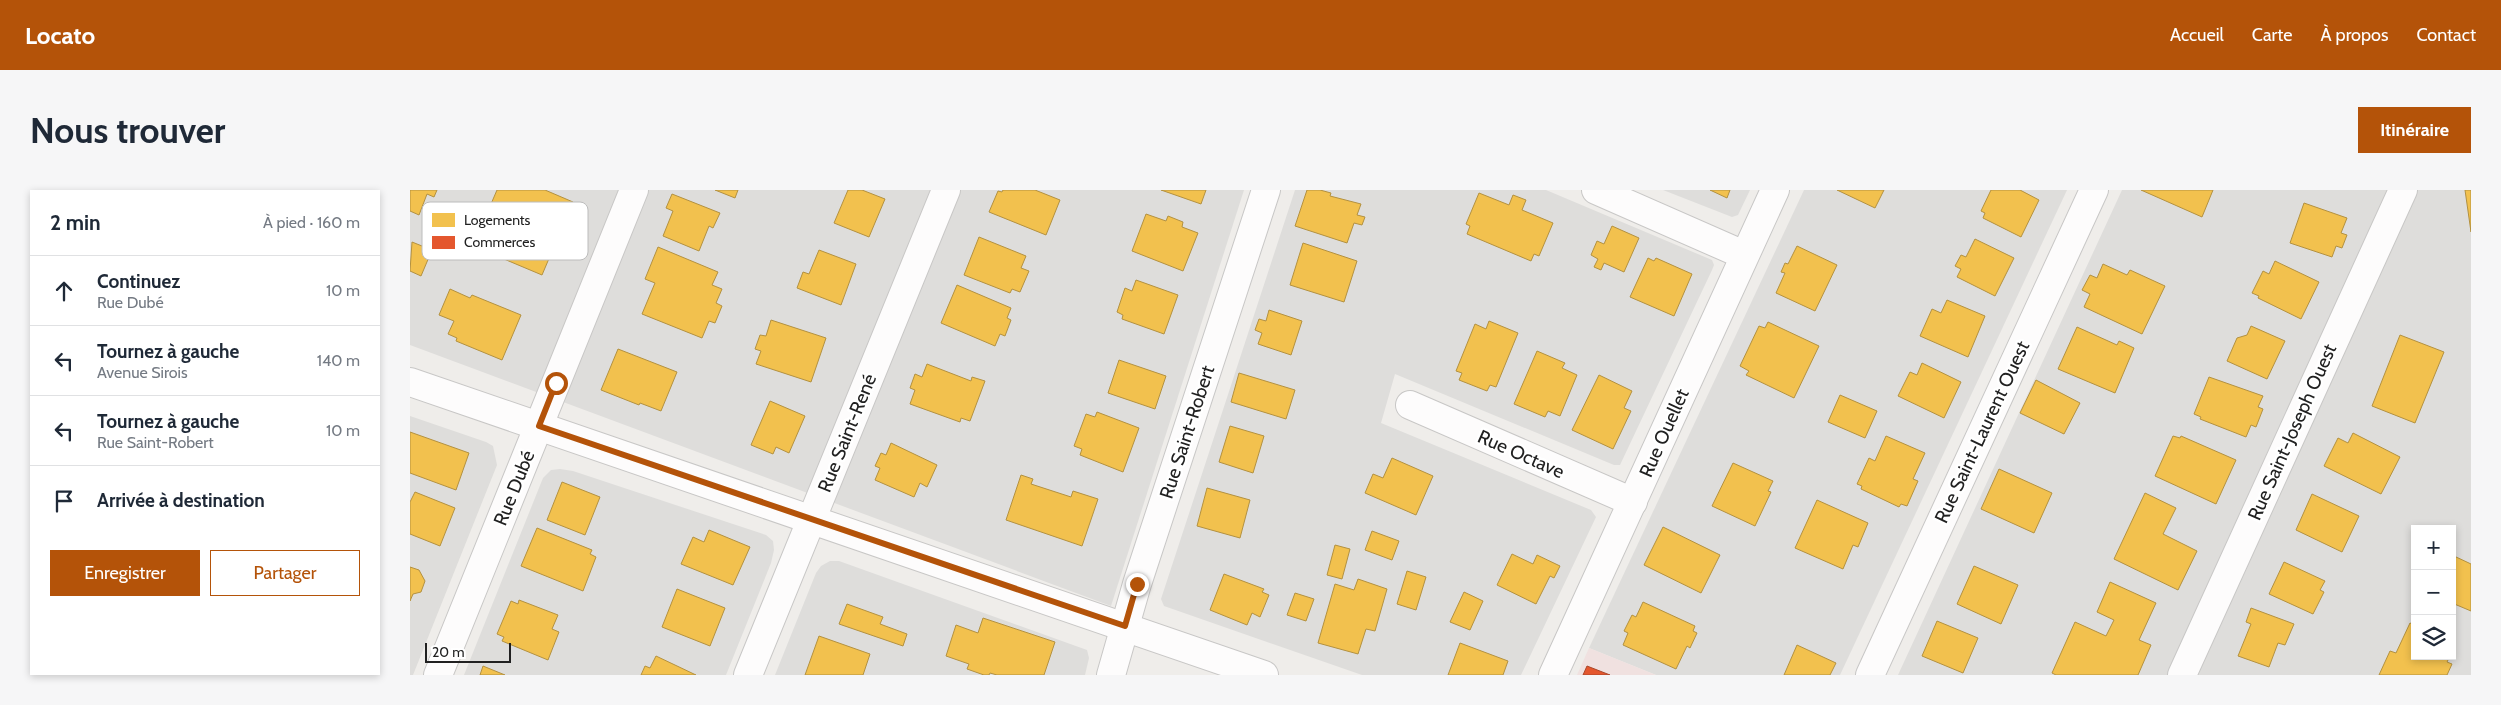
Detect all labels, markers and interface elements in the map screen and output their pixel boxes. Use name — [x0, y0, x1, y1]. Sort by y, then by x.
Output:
text: Locato — [25, 21, 95, 50]
text: Accueil — [2170, 24, 2224, 46]
text: Carte — [2252, 24, 2292, 46]
text: À propos — [2320, 24, 2388, 46]
text: Contact — [2416, 24, 2476, 46]
button: Itinéraire — [2358, 107, 2471, 153]
text: Nous trouver — [30, 109, 225, 152]
legend — [422, 202, 588, 260]
text: 2 min — [50, 210, 101, 235]
text: Logements — [464, 211, 531, 229]
text: À pied · 160 m — [263, 213, 360, 232]
text: Commerces — [464, 233, 536, 251]
text: Continuez — [97, 270, 180, 293]
icon: ahead — [50, 277, 78, 305]
text: 10 m — [326, 281, 360, 300]
text: Rue Dubé — [97, 293, 164, 312]
street label: Rue Saint-Laurent Ouest — [1930, 337, 2035, 527]
text: Tournez à gauche — [97, 340, 239, 363]
street label: Rue Saint-Joseph Ouest — [2243, 340, 2342, 524]
icon: left — [50, 347, 78, 375]
text: 140 m — [317, 351, 360, 370]
street label: Rue Saint-Robert — [1155, 362, 1220, 501]
text: Avenue Sirois — [97, 363, 188, 382]
street label: Rue Saint-René — [813, 370, 881, 496]
route start — [545, 372, 568, 395]
street label: Rue Ouellet — [1634, 385, 1694, 481]
text: Tournez à gauche — [97, 410, 239, 433]
icon: left — [50, 417, 78, 445]
text: 10 m — [326, 421, 360, 440]
street label: Rue Octave — [1474, 425, 1568, 483]
text: Rue Saint-Robert — [97, 433, 214, 452]
street label: Rue Dubé — [489, 447, 540, 529]
icon: arrive — [50, 487, 78, 515]
text: Arrivée à destination — [97, 489, 265, 512]
map controls — [2411, 525, 2456, 660]
button: + — [2411, 525, 2456, 570]
button: Enregistrer — [50, 550, 200, 596]
button: Partager — [210, 550, 360, 596]
button: − — [2411, 570, 2456, 615]
route end — [1126, 573, 1149, 596]
button: layers — [2411, 615, 2456, 660]
scale bar — [425, 640, 511, 663]
text: 20 m — [432, 643, 465, 661]

